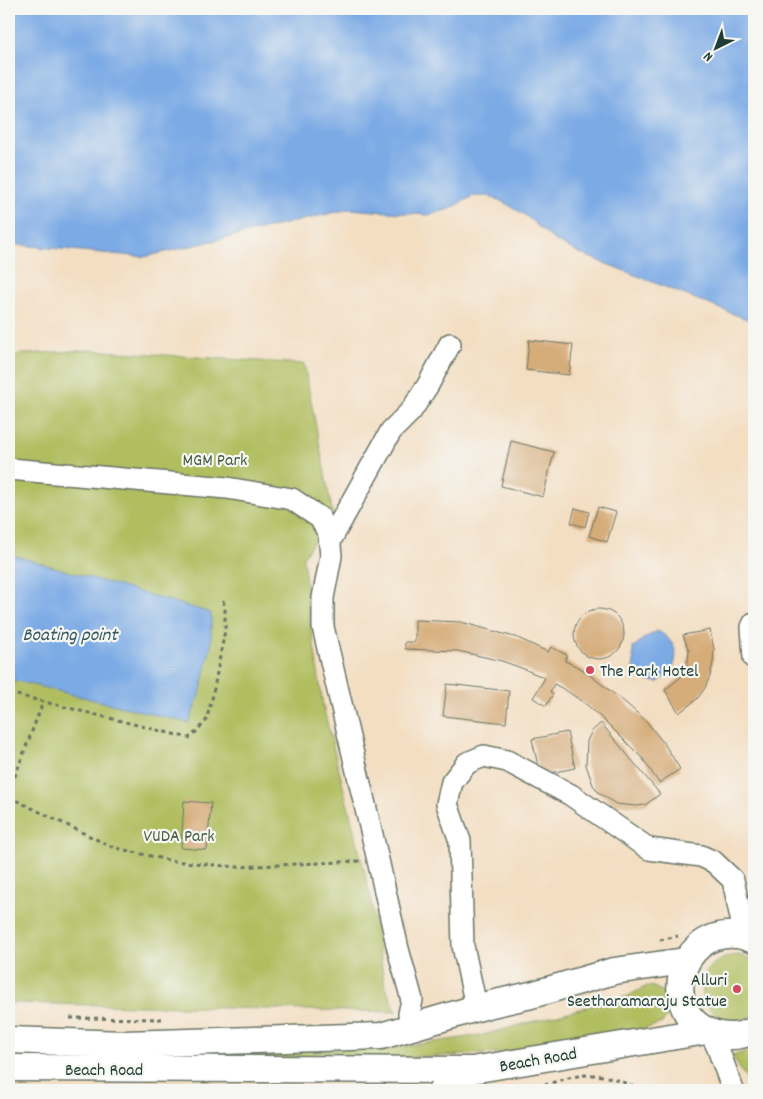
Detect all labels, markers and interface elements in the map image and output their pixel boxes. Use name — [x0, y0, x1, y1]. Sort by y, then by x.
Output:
north arrow — [690, 22, 740, 72]
text: N — [699, 46, 718, 66]
park label: MGM Park — [183, 449, 247, 474]
water label: Boating point — [23, 623, 119, 650]
place label: The Park Hotel — [600, 660, 699, 685]
marker: The Park Hotel — [584, 664, 596, 676]
park label: VUDA Park — [143, 825, 215, 850]
place label: Alluri Seetharamaraju Statue — [567, 969, 727, 1015]
marker: Alluri Seetharamaraju Statue — [731, 983, 743, 995]
street label: Beach Road — [498, 1042, 579, 1081]
street label: Beach Road — [65, 1059, 143, 1084]

